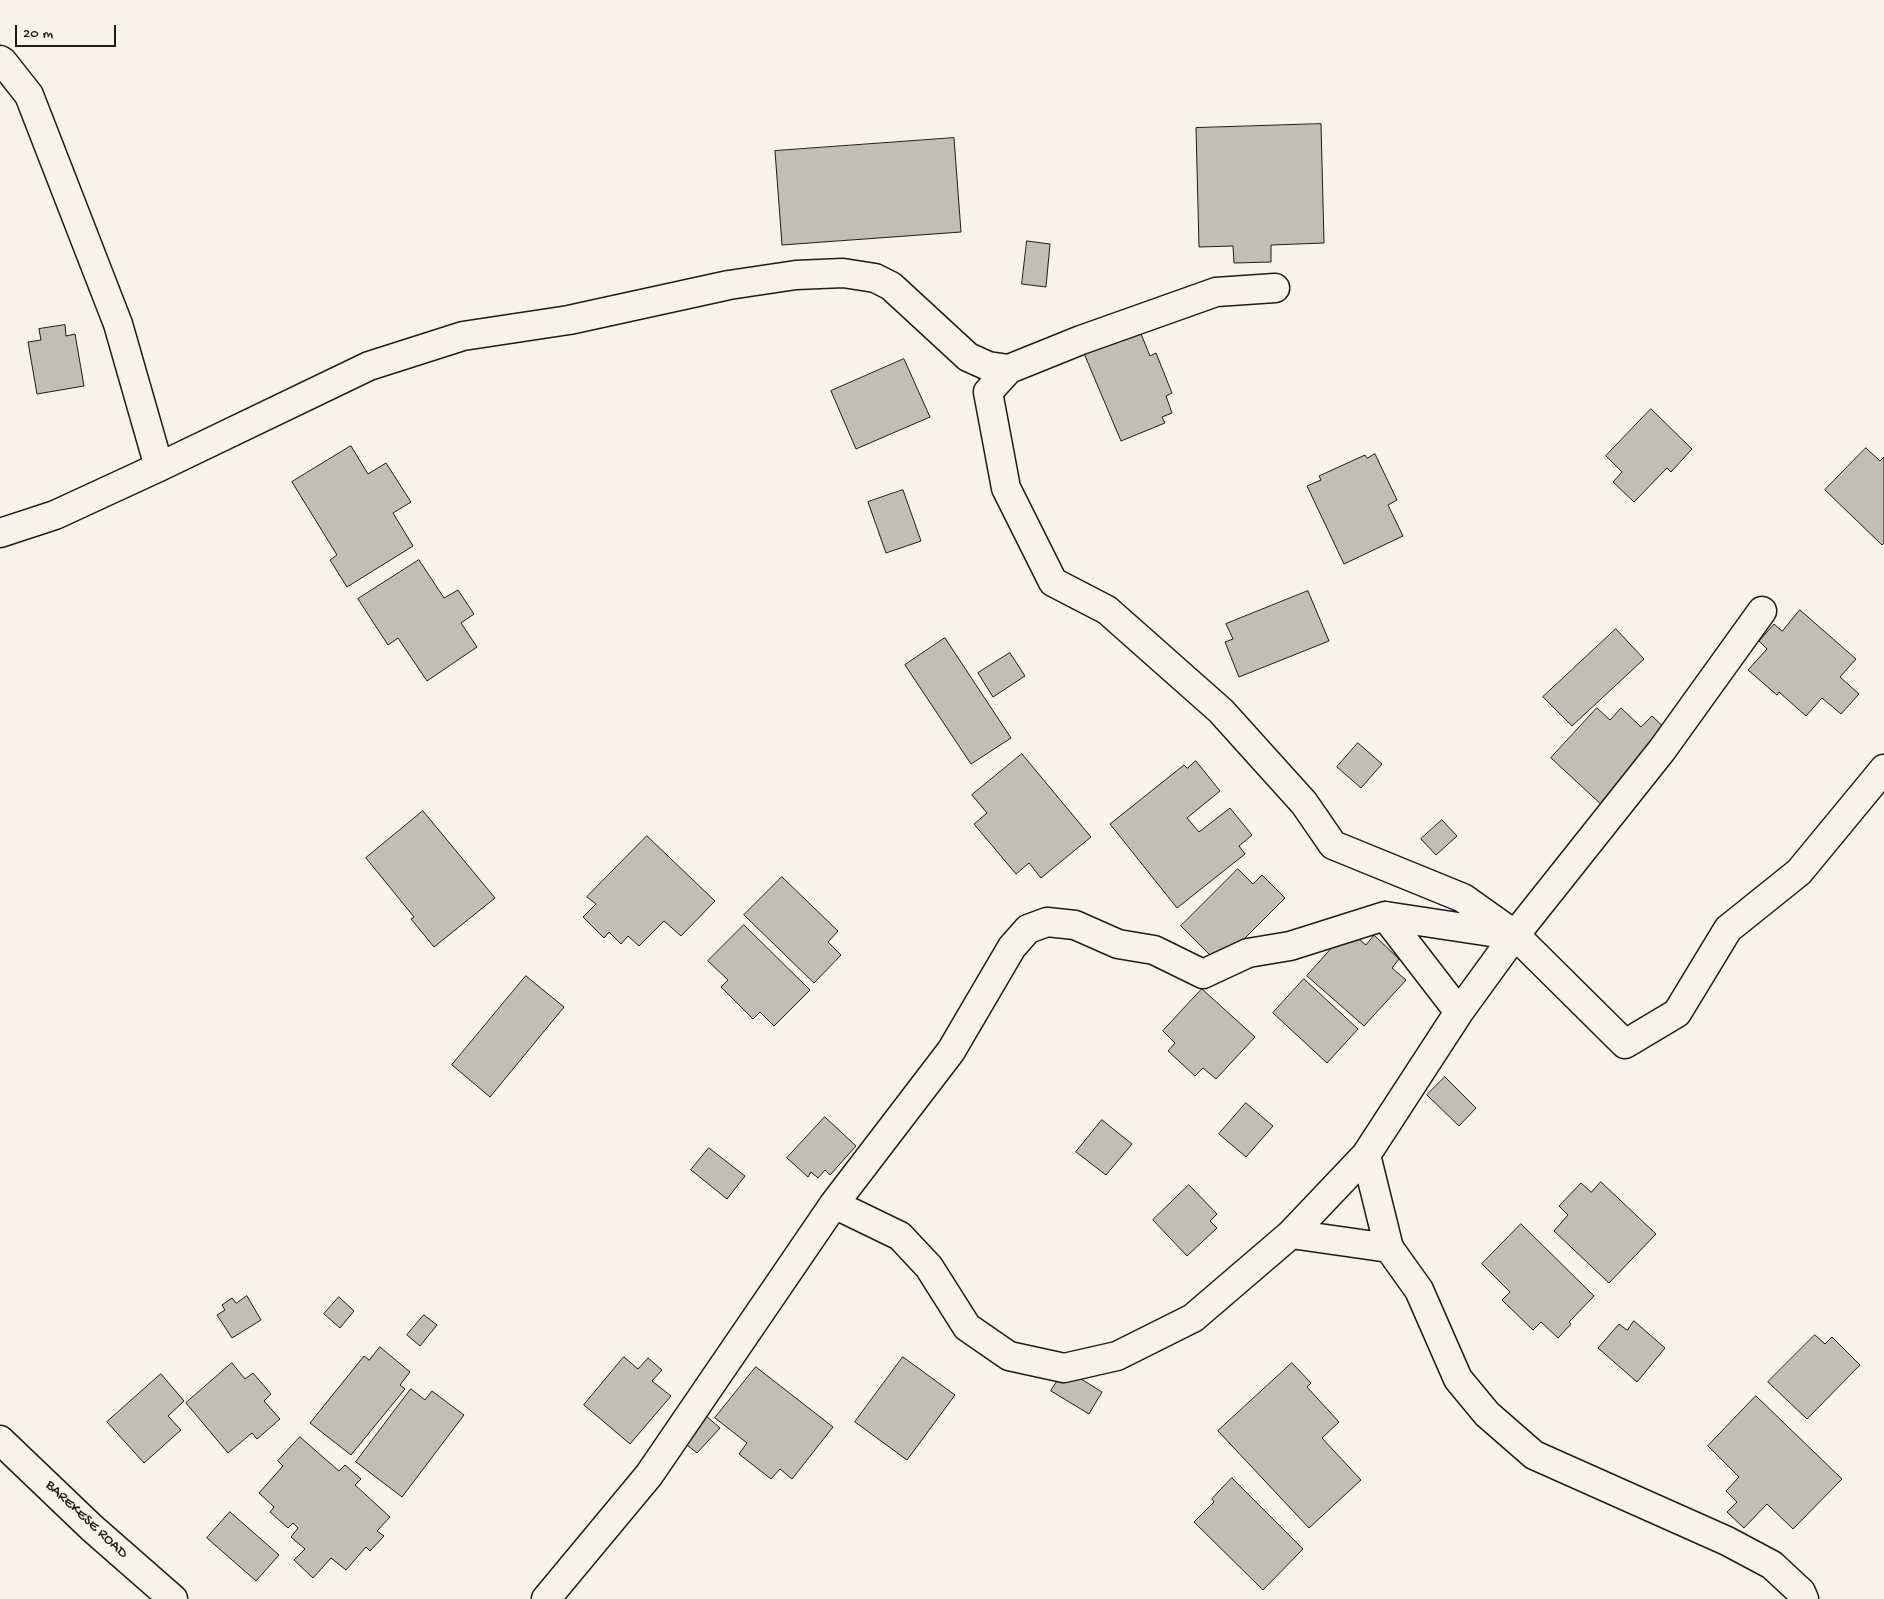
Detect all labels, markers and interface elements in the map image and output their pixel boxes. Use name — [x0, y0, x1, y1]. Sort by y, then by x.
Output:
scale bar — [18, 15, 119, 47]
text: 20 m — [23, 25, 53, 43]
street label: BAREKESE ROAD — [41, 1477, 131, 1563]

